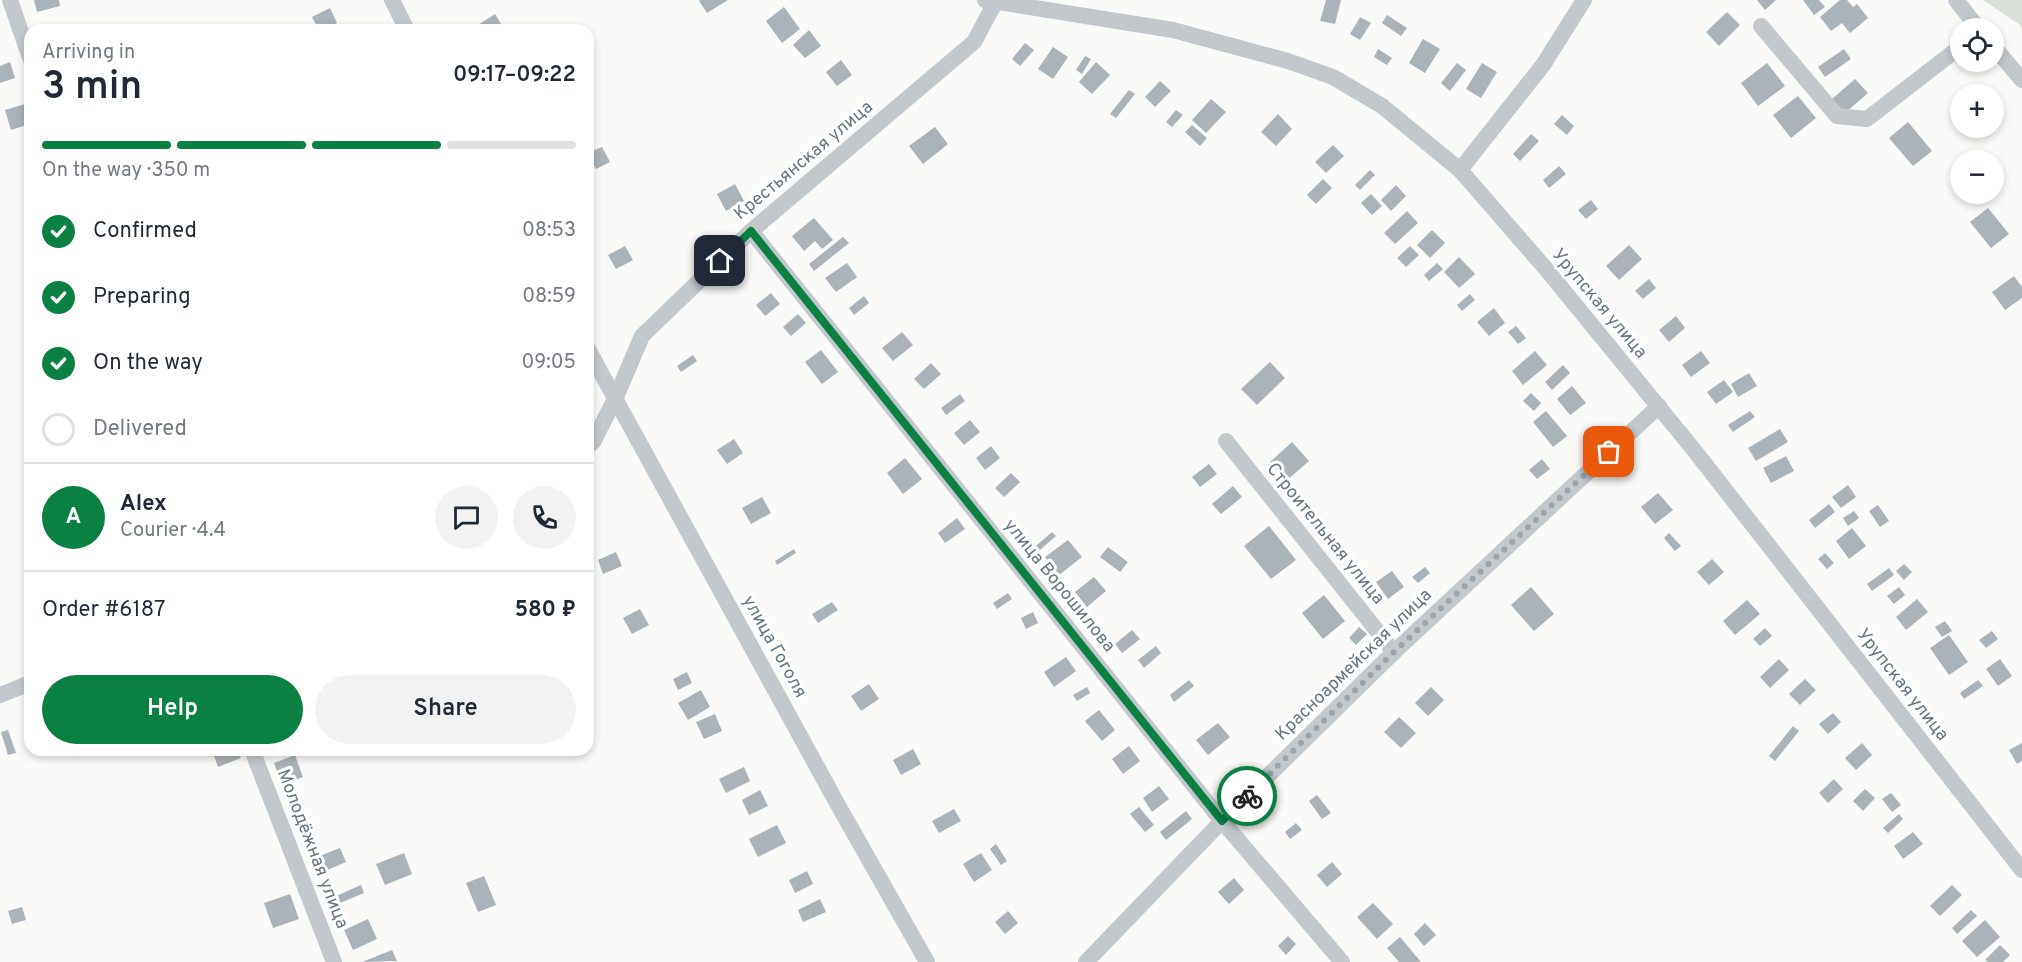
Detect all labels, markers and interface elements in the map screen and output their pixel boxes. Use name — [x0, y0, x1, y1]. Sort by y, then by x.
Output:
map controls — [1950, 18, 2004, 204]
button: locate — [1950, 18, 2004, 72]
text: Arriving in — [42, 40, 135, 66]
text: 09:17–09:22 — [453, 62, 576, 89]
text: 3 min — [42, 64, 142, 113]
button: + — [1950, 84, 2004, 138]
street label: Крестьянская улица — [730, 96, 878, 226]
button: − — [1950, 150, 2004, 204]
text: On the way · 350 m — [42, 158, 210, 184]
icon: check — [42, 215, 75, 248]
text: Confirmed — [93, 218, 197, 245]
text: 08:53 — [522, 218, 576, 244]
pin — [694, 235, 745, 286]
icon: home — [703, 244, 736, 277]
street label: Урупская улица — [1546, 244, 1652, 364]
icon: check — [42, 281, 75, 314]
text: Preparing — [93, 284, 191, 311]
text: 08:59 — [522, 284, 576, 310]
icon: check — [42, 347, 75, 380]
text: On the way — [93, 350, 203, 377]
text: 09:05 — [521, 350, 576, 376]
text: Delivered — [93, 416, 187, 443]
pin — [1583, 426, 1634, 477]
icon: bag — [1592, 435, 1625, 468]
street label: Строительная улица — [1261, 458, 1389, 610]
button: chat — [435, 486, 498, 549]
button: phone — [513, 486, 576, 549]
text: Alex — [120, 491, 167, 518]
text: A — [66, 504, 81, 531]
street label: улица Ворошилова — [998, 515, 1120, 657]
text: Courier · 4.4 — [120, 518, 226, 544]
street label: Красноармейская улица — [1271, 584, 1437, 746]
street label: улица Гоголя — [736, 592, 812, 702]
text: Order #6187 — [42, 597, 165, 624]
text: 580 ₽ — [515, 597, 576, 624]
street label: Урупская улица — [1851, 624, 1953, 746]
button: Help — [42, 675, 303, 744]
button: Share — [315, 675, 576, 744]
street label: Молодёжная улица — [271, 766, 353, 932]
courier — [1217, 766, 1277, 826]
icon: bike — [1231, 780, 1264, 813]

